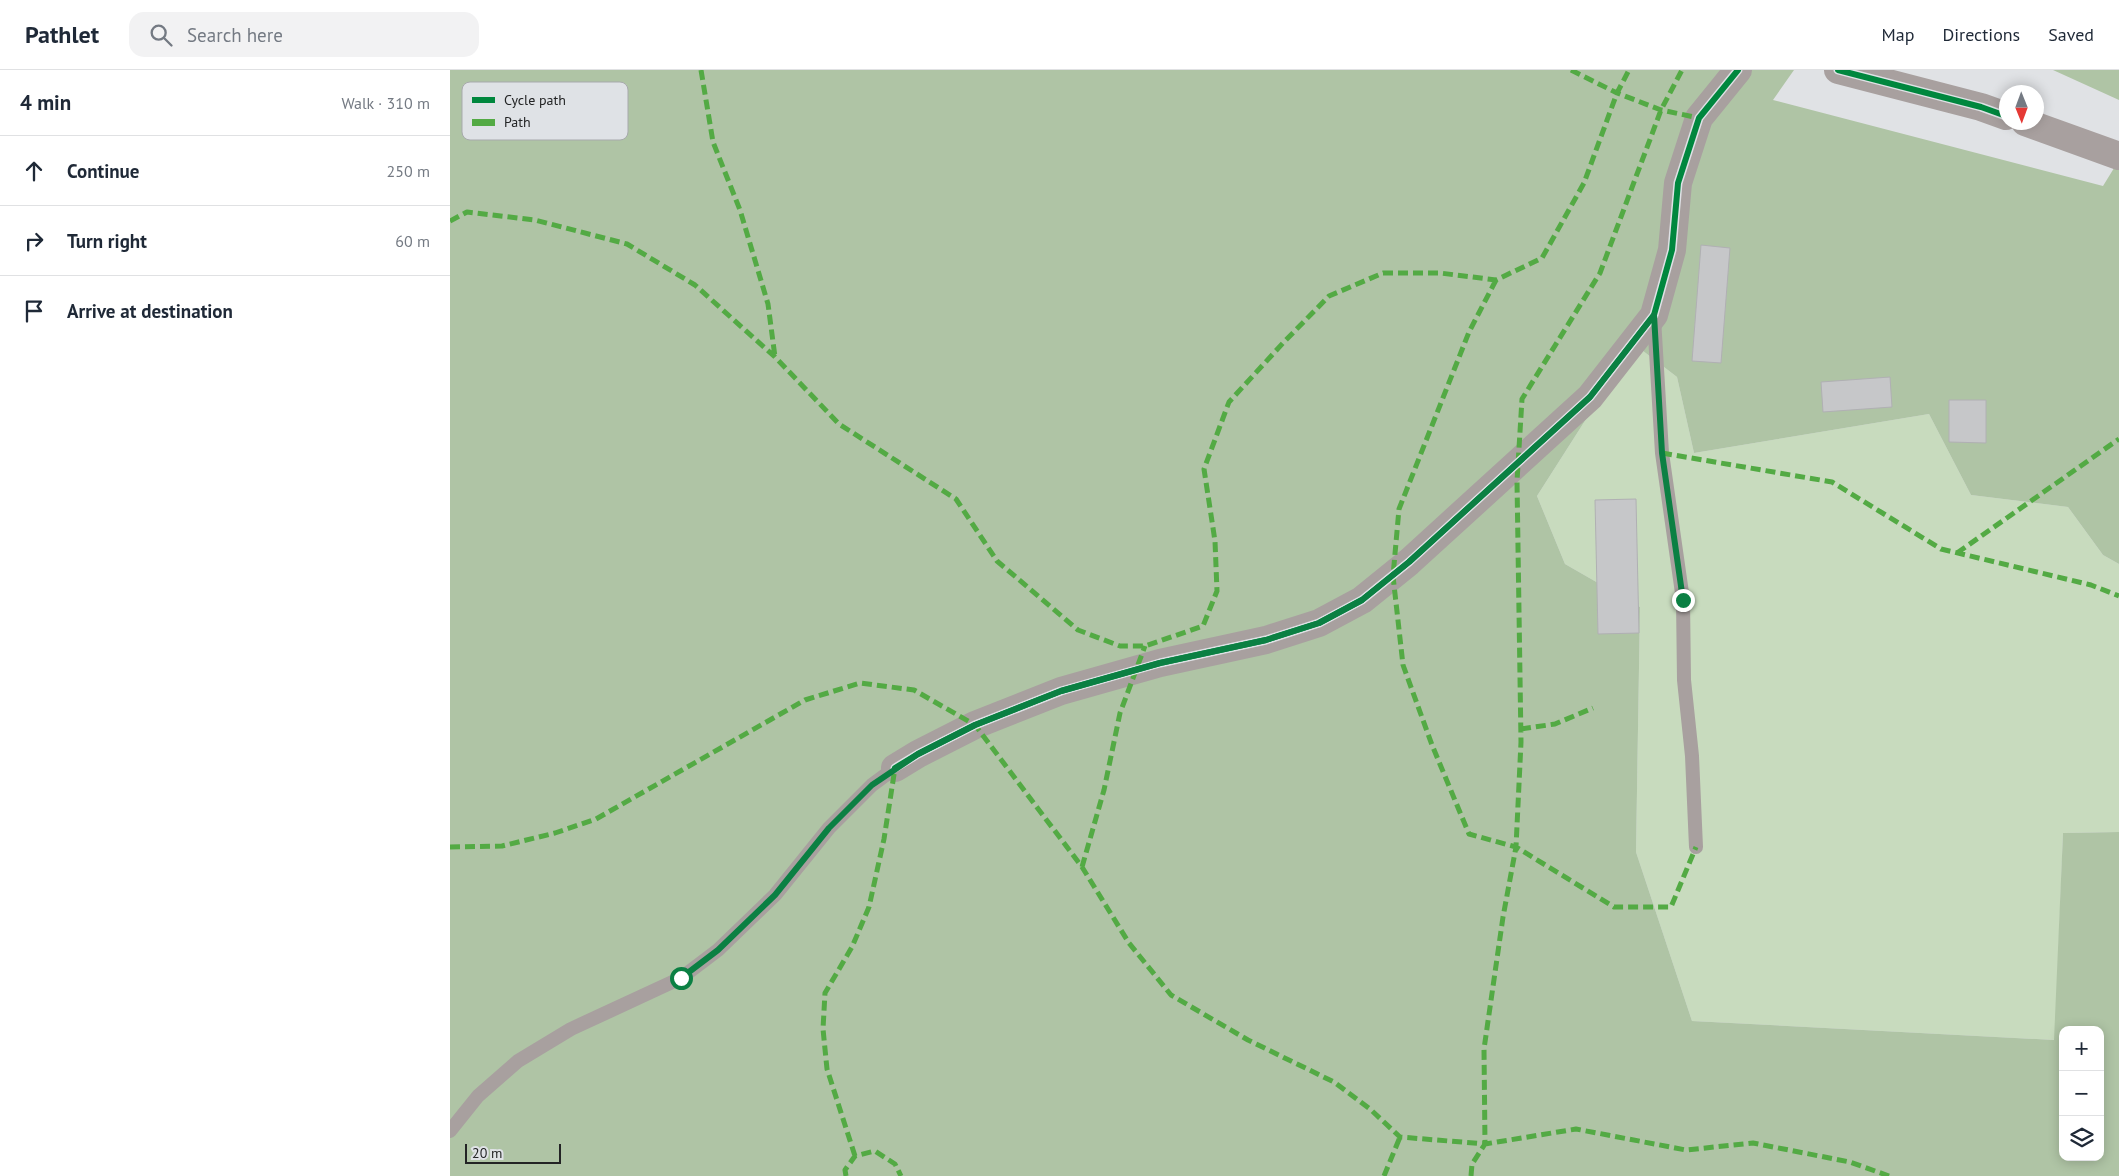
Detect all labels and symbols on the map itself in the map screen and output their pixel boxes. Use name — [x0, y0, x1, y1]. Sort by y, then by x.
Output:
legend — [462, 82, 628, 140]
north arrow — [1999, 85, 2044, 130]
text: Cycle path — [504, 91, 566, 109]
text: Path — [504, 113, 531, 131]
route end — [1672, 589, 1695, 612]
route start — [670, 967, 693, 990]
scale bar — [465, 1141, 561, 1164]

